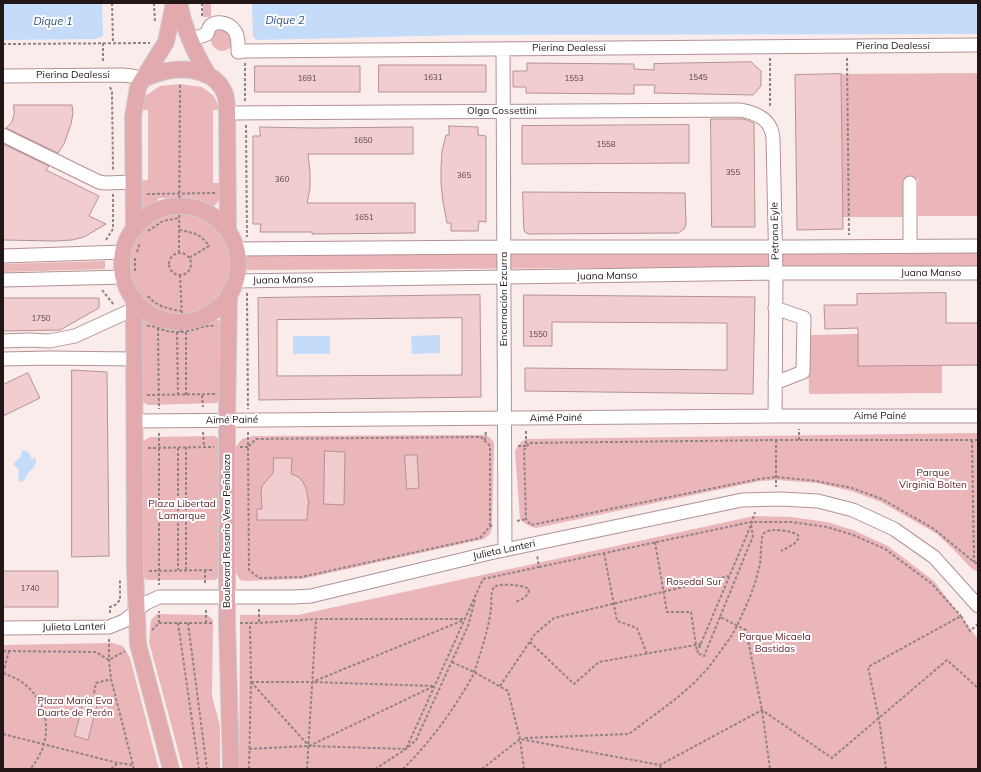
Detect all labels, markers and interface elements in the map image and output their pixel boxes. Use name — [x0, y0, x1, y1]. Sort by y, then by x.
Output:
water label: Dique 2 — [265, 14, 305, 28]
water label: Dique 1 — [33, 15, 73, 29]
street label: Pierina Dealessi — [856, 40, 930, 52]
street label: Pierina Dealessi — [532, 42, 606, 54]
street label: Pierina Dealessi — [36, 69, 110, 81]
house number: 1631 — [423, 73, 443, 83]
house number: 1545 — [688, 73, 708, 83]
house number: 1691 — [297, 74, 317, 84]
house number: 1553 — [564, 74, 584, 84]
street label: Olga Cossettini — [467, 105, 537, 117]
house number: 1650 — [353, 136, 373, 146]
house number: 1558 — [596, 140, 616, 150]
house number: 355 — [726, 168, 740, 178]
house number: 365 — [457, 171, 471, 181]
house number: 360 — [275, 175, 289, 185]
street label: Petrona Eyle — [768, 202, 782, 260]
house number: 1651 — [354, 213, 374, 223]
street label: Encarnación Ezcurra — [498, 252, 510, 346]
street label: Juana Manso — [901, 267, 961, 279]
street label: Juana Manso — [577, 269, 637, 283]
street label: Juana Manso — [253, 273, 313, 287]
house number: 1750 — [31, 314, 51, 324]
house number: 1550 — [528, 330, 548, 340]
street label: Aimé Painé — [854, 410, 906, 422]
street label: Aimé Painé — [530, 412, 582, 424]
street label: Aimé Painé — [206, 414, 258, 426]
street label: Boulevard Rosario Vera Peñaloza — [221, 454, 233, 608]
park label: Parque Virginia Bolten — [899, 467, 967, 490]
park label: Plaza Libertad Lamarque — [148, 498, 216, 522]
street label: Julieta Lanteri — [472, 538, 536, 562]
park label: Rosedal Sur — [666, 576, 722, 588]
house number: 1740 — [20, 584, 40, 594]
street label: Julieta Lanteri — [42, 620, 106, 634]
park label: Parque Micaela Bastidas — [739, 631, 811, 654]
park label: Plaza María Eva Duarte de Perón — [37, 695, 113, 718]

